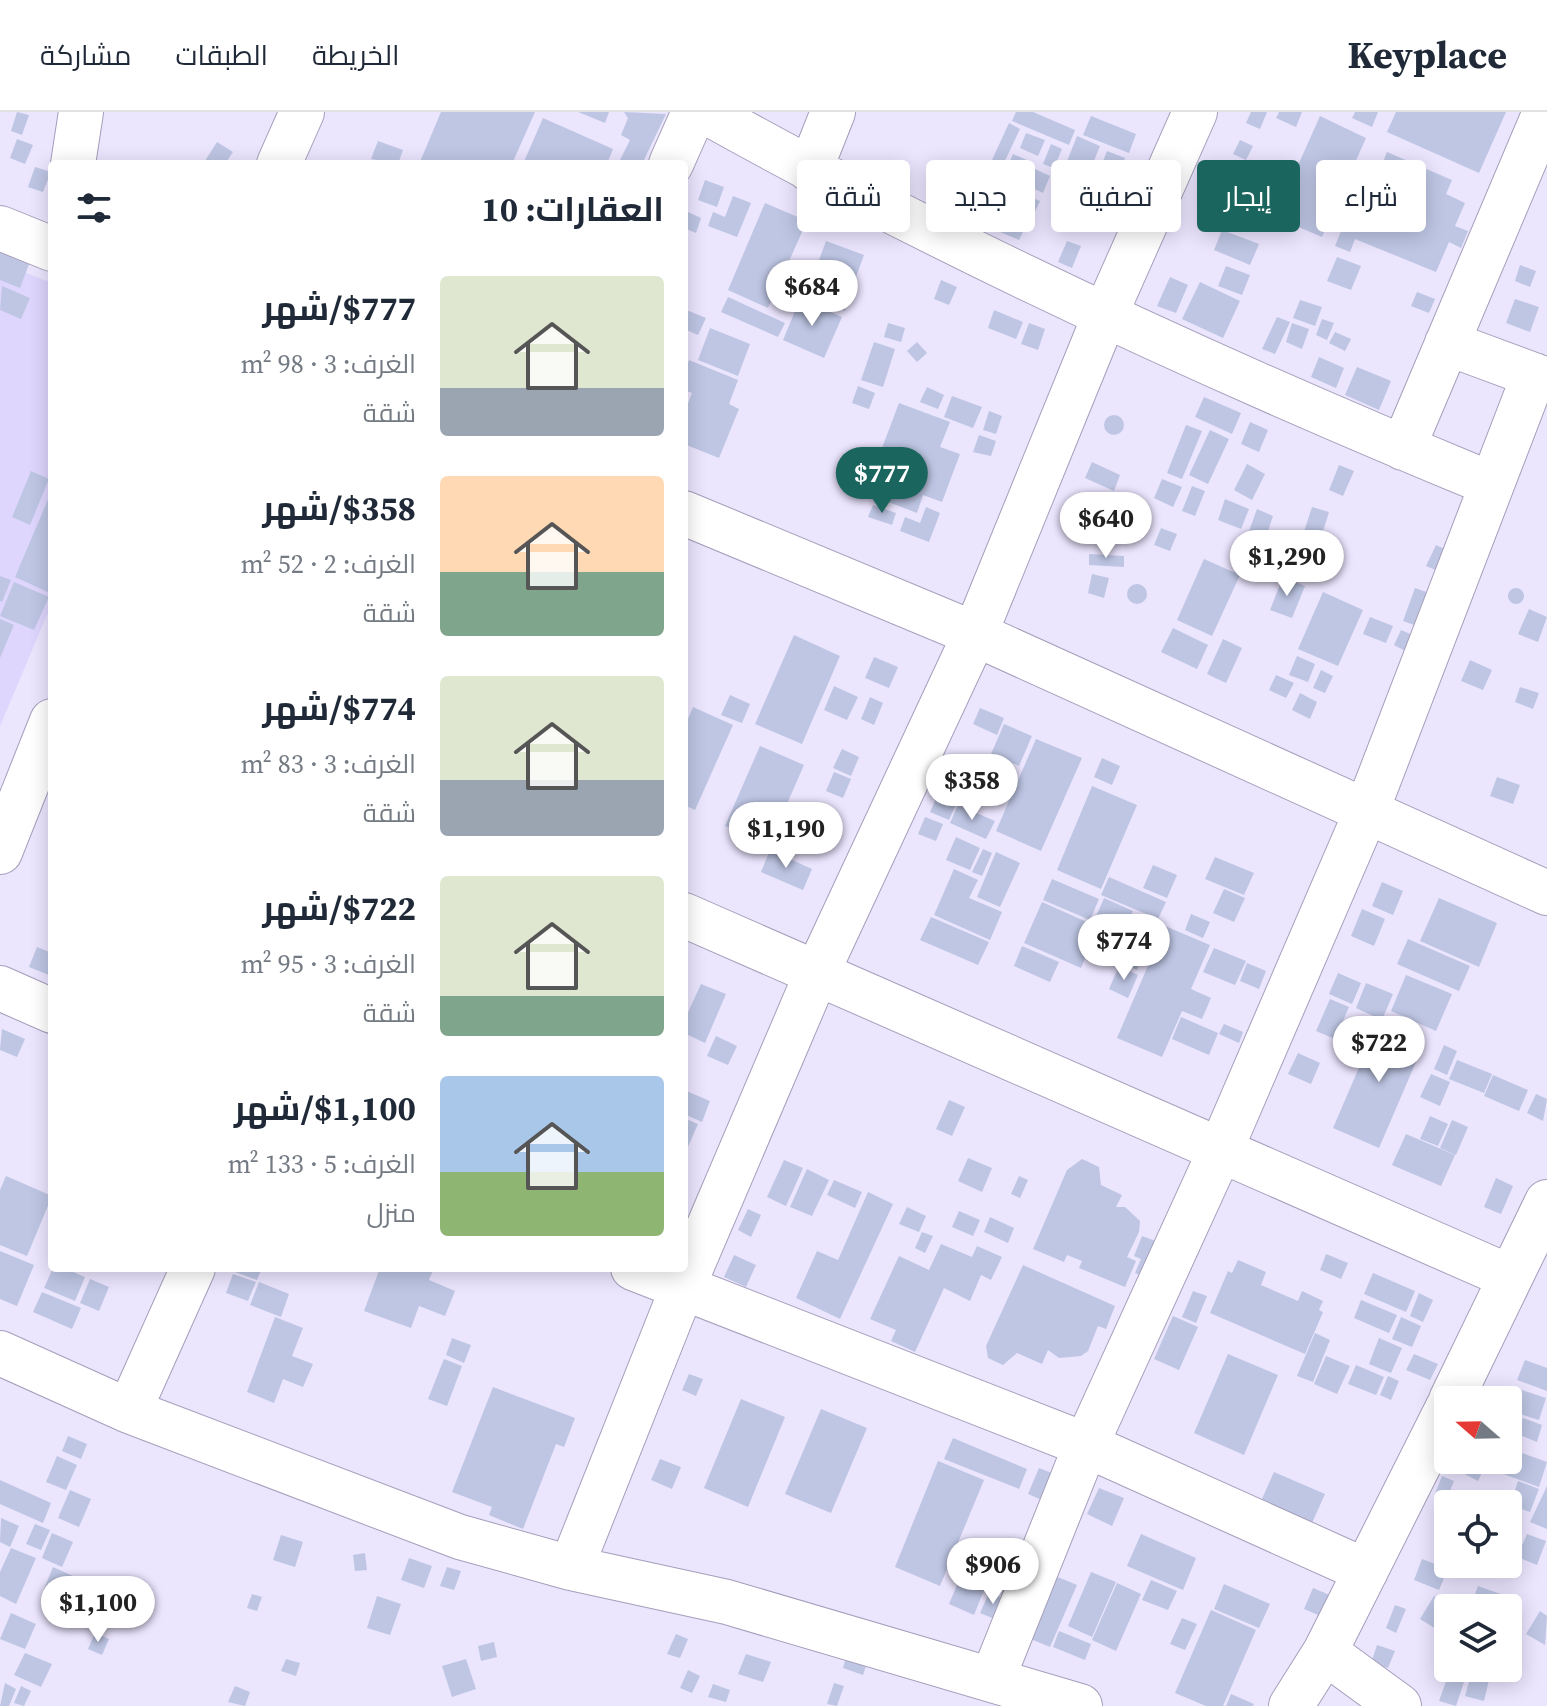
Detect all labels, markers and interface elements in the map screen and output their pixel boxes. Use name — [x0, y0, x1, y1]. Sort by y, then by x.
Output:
text: Keyplace — [1348, 29, 1507, 81]
text: مشاركة — [40, 36, 131, 74]
text: الطبقات — [175, 36, 268, 74]
text: الخريطة — [312, 36, 399, 74]
chip: شقة — [797, 160, 910, 232]
chip: جديد — [926, 160, 1035, 232]
chip: تصفية — [1051, 160, 1181, 232]
chip: إيجار — [1197, 160, 1300, 232]
chip: شراء — [1316, 160, 1426, 232]
icon: filters — [72, 186, 116, 230]
text: العقارات: 10 — [481, 186, 664, 232]
pin: $684 — [765, 260, 859, 328]
text: $684 — [784, 268, 840, 304]
text: $777/شهر — [263, 285, 416, 331]
icon: home — [504, 308, 600, 404]
text: الغرف: 3 · 98 m² — [241, 346, 416, 382]
text: شقة — [363, 395, 416, 431]
pin: $777 — [835, 447, 929, 515]
text: $777 — [854, 455, 910, 491]
text: $358/شهر — [263, 485, 416, 531]
pin: $640 — [1059, 492, 1153, 560]
text: $640 — [1078, 500, 1134, 536]
icon: home — [504, 508, 600, 604]
pin: $1,290 — [1222, 530, 1352, 598]
text: $1,290 — [1248, 538, 1326, 574]
text: الغرف: 2 · 52 m² — [241, 546, 416, 582]
text: شقة — [363, 595, 416, 631]
text: $774/شهر — [263, 685, 416, 731]
icon: home — [504, 708, 600, 804]
text: الغرف: 3 · 83 m² — [241, 746, 416, 782]
pin: $358 — [925, 754, 1019, 822]
text: $358 — [944, 762, 1000, 798]
text: شقة — [363, 795, 416, 831]
pin: $1,190 — [721, 802, 851, 870]
text: $1,190 — [747, 810, 825, 846]
text: $722/شهر — [263, 885, 416, 931]
icon: home — [504, 908, 600, 1004]
pin: $774 — [1077, 914, 1171, 982]
text: $774 — [1096, 922, 1152, 958]
text: الغرف: 3 · 95 m² — [241, 946, 416, 982]
text: شقة — [363, 995, 416, 1031]
pin: $722 — [1332, 1016, 1426, 1084]
text: $722 — [1351, 1024, 1407, 1060]
text: $1,100/شهر — [234, 1085, 416, 1131]
icon: home — [504, 1108, 600, 1204]
text: الغرف: 5 · 133 m² — [228, 1146, 416, 1182]
text: منزل — [367, 1195, 416, 1231]
north arrow — [1434, 1386, 1522, 1474]
map controls — [1434, 1386, 1522, 1682]
button: locate — [1434, 1490, 1522, 1578]
pin: $906 — [946, 1538, 1040, 1606]
text: $906 — [965, 1546, 1021, 1582]
pin: $1,100 — [33, 1576, 163, 1644]
text: $1,100 — [59, 1584, 137, 1620]
button: layers — [1434, 1594, 1522, 1682]

